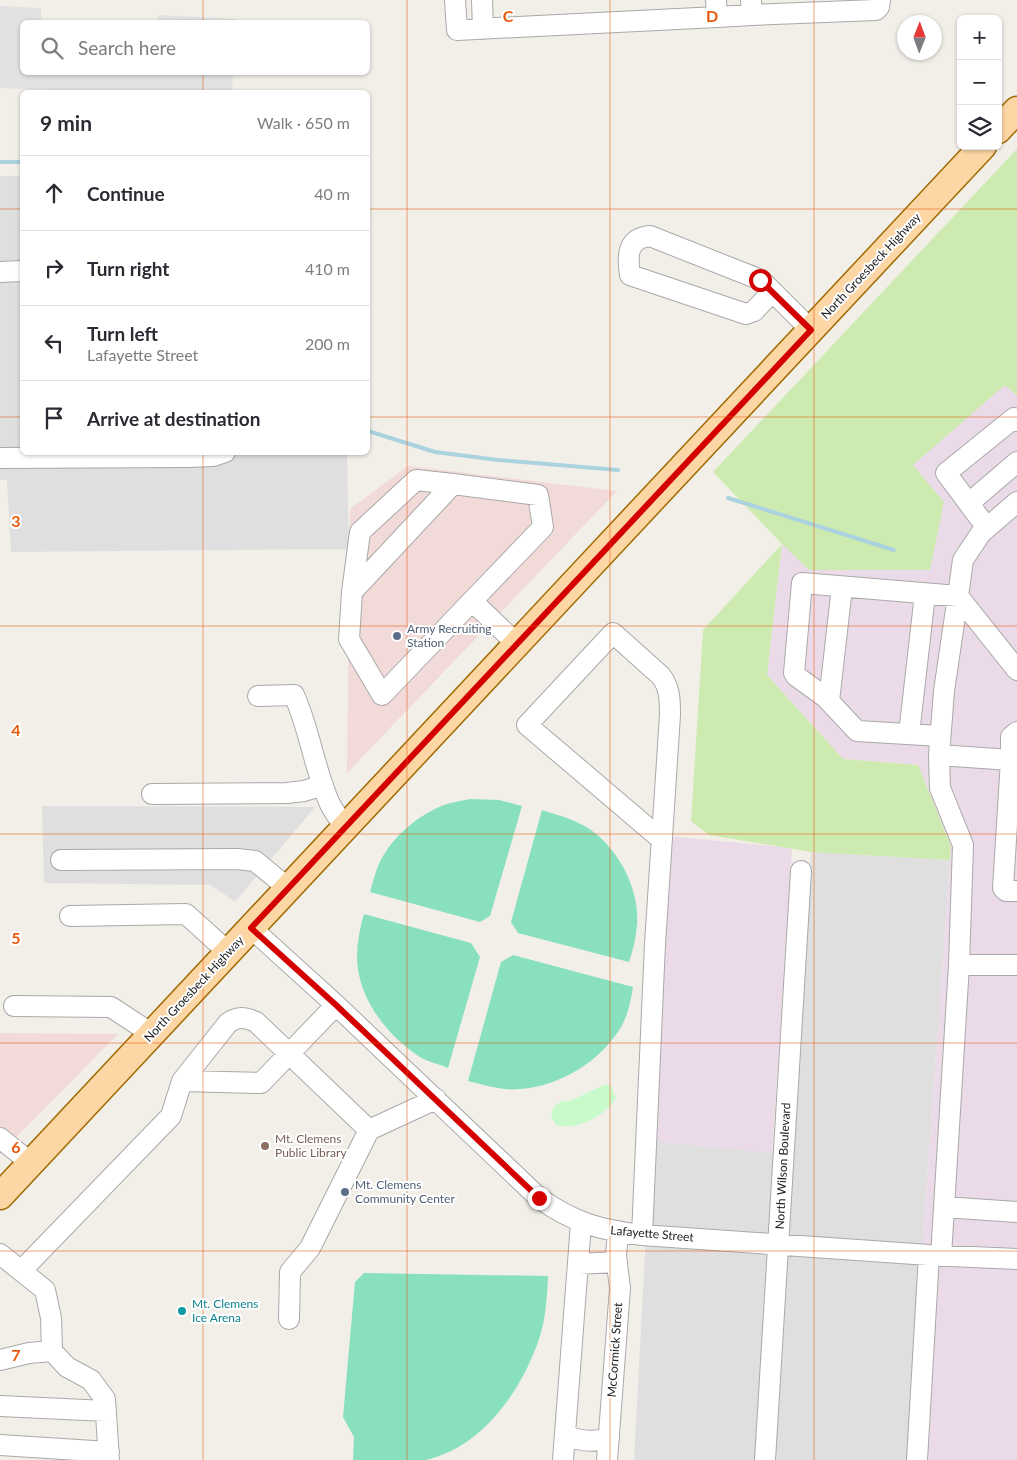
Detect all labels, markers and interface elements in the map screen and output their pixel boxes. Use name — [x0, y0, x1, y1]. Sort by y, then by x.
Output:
text: C — [503, 6, 514, 25]
text: D — [706, 6, 718, 25]
north arrow — [897, 15, 942, 60]
map controls — [957, 15, 1002, 150]
button: + — [957, 15, 1002, 60]
search box — [20, 20, 370, 75]
icon: search — [38, 34, 66, 62]
text: Search here — [78, 36, 176, 59]
button: − — [957, 60, 1002, 105]
button: layers — [957, 105, 1002, 150]
text: 9 min — [40, 110, 92, 135]
text: Walk · 650 m — [257, 113, 350, 132]
icon: ahead — [40, 179, 68, 207]
text: Continue — [87, 182, 165, 205]
text: 40 m — [314, 184, 350, 203]
street label: North Groesbeck Highway — [818, 209, 924, 322]
icon: right — [40, 254, 68, 282]
text: Turn right — [87, 257, 169, 280]
text: 410 m — [305, 259, 350, 278]
route start — [749, 269, 772, 292]
text: Turn left — [87, 322, 158, 345]
icon: left — [40, 329, 68, 357]
text: 200 m — [305, 334, 350, 353]
text: Lafayette Street — [87, 345, 198, 364]
icon: arrive — [40, 404, 68, 432]
text: Arrive at destination — [87, 407, 260, 430]
text: 3 — [11, 511, 21, 530]
place label: Army Recruiting Station — [407, 621, 492, 650]
marker: Army Recruiting Station — [391, 630, 403, 642]
text: 4 — [11, 720, 21, 739]
text: 5 — [11, 928, 21, 947]
street label: North Groesbeck Highway — [141, 932, 247, 1045]
street label: North Wilson Boulevard — [772, 1102, 793, 1230]
place label: Mt. Clemens Public Library — [275, 1131, 347, 1160]
text: 6 — [11, 1137, 21, 1156]
marker: Mt. Clemens Public Library — [259, 1140, 271, 1152]
place label: Mt. Clemens Community Center — [355, 1177, 455, 1206]
marker: Mt. Clemens Community Center — [339, 1186, 351, 1198]
route end — [528, 1187, 551, 1210]
street label: Lafayette Street — [610, 1222, 695, 1245]
place label: Mt. Clemens Ice Arena — [192, 1296, 258, 1325]
street label: McCormick Street — [604, 1301, 625, 1398]
marker: Mt. Clemens Ice Arena — [176, 1305, 188, 1317]
text: 7 — [11, 1345, 21, 1364]

